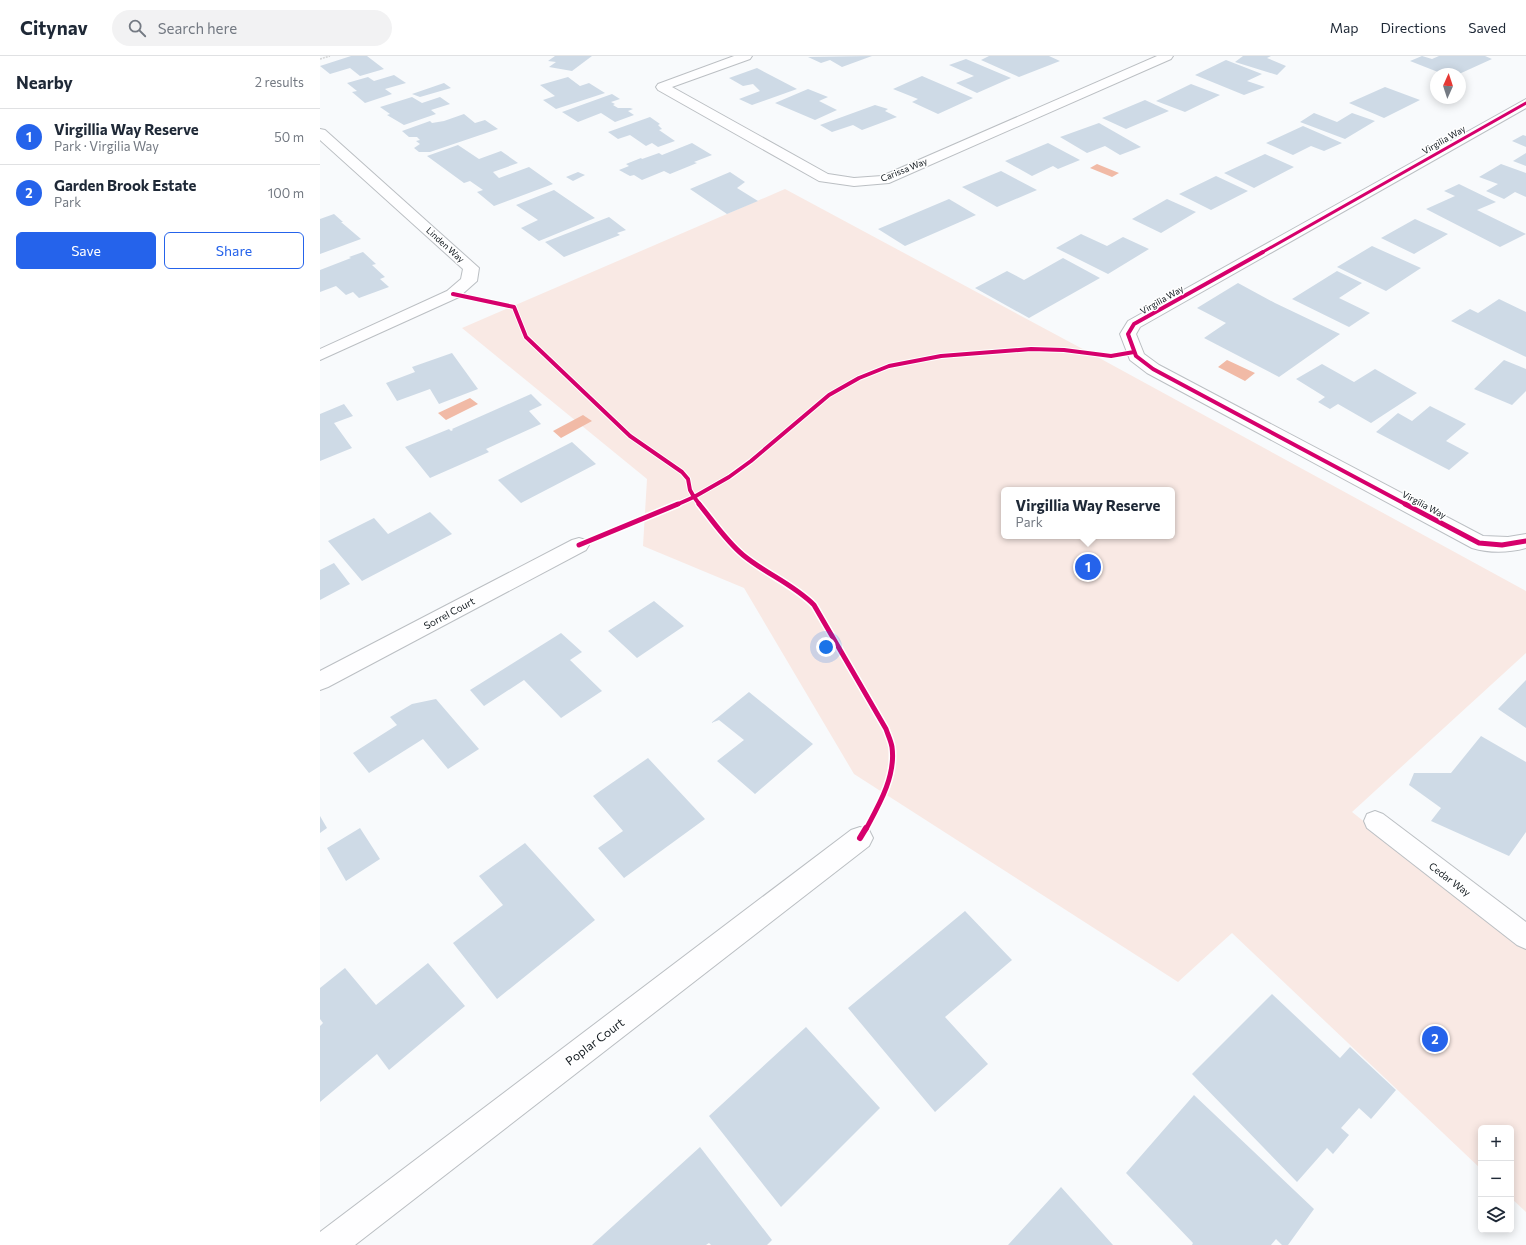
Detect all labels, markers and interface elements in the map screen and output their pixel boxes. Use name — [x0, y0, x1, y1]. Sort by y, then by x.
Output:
search box — [112, 10, 392, 46]
text: Citynav — [20, 16, 88, 39]
icon: search — [126, 17, 148, 39]
text: Search here — [158, 19, 237, 37]
text: Map — [1330, 19, 1359, 36]
text: Directions — [1381, 19, 1446, 36]
text: Saved — [1468, 19, 1506, 36]
north arrow — [1430, 68, 1466, 104]
text: Nearby — [16, 72, 73, 93]
text: 2 results — [255, 74, 304, 90]
text: Virgillia Way Reserve — [54, 120, 199, 138]
street label: Virgilia Way — [1420, 123, 1468, 156]
text: 1 — [26, 129, 32, 145]
text: 50 m — [274, 129, 304, 145]
text: Park · Virgilia Way — [54, 138, 159, 154]
street label: Carissa Way — [879, 155, 929, 184]
text: Garden Brook Estate — [54, 176, 197, 194]
text: 2 — [25, 185, 33, 201]
text: 100 m — [268, 185, 304, 201]
text: Park — [54, 194, 81, 210]
street label: Linden Way — [424, 225, 467, 265]
button: Save — [16, 232, 156, 269]
button: Share — [164, 232, 304, 269]
street label: Virgilia Way — [1138, 283, 1186, 316]
popup — [1001, 487, 1175, 539]
street label: Virgilia Way — [1400, 488, 1448, 521]
text: Virgillia Way Reserve — [1016, 496, 1160, 514]
text: Park — [1016, 514, 1043, 530]
pin: 1 — [1075, 552, 1101, 582]
street label: Sorrel Court — [422, 595, 476, 631]
your location — [816, 637, 836, 657]
street label: Cedar Way — [1427, 859, 1473, 899]
street label: Poplar Court — [562, 1015, 627, 1068]
pin: 2 — [1422, 1024, 1448, 1054]
map controls — [1478, 1125, 1514, 1233]
button: + — [1478, 1125, 1514, 1161]
button: − — [1478, 1161, 1514, 1197]
button: layers — [1478, 1197, 1514, 1233]

